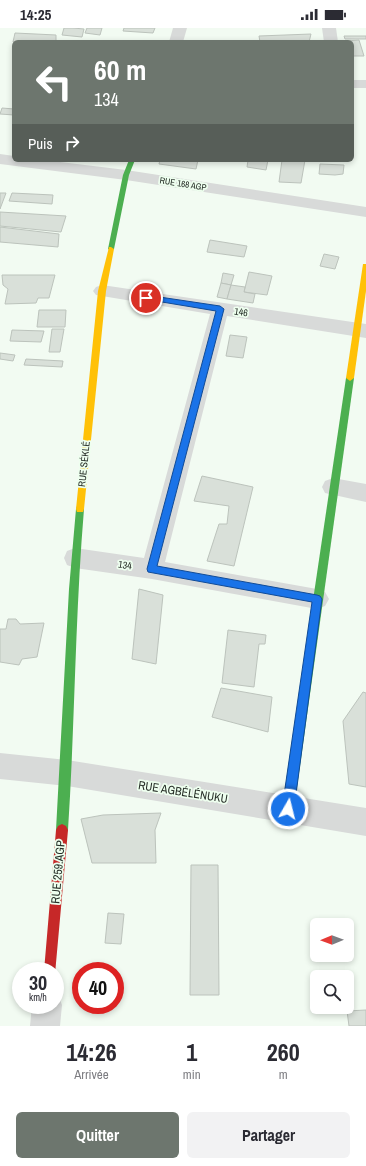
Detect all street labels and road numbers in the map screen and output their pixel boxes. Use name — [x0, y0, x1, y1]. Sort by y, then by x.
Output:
street label: RUE 168 AGP — [159, 174, 207, 194]
street label: 146 — [233, 305, 249, 320]
street label: RUE SÉKLÉ — [75, 440, 93, 488]
street label: 134 — [117, 558, 133, 572]
street label: RUE AGBÉLÉNUKU — [137, 777, 229, 807]
street label: RUE 259.AGP — [47, 839, 69, 904]

